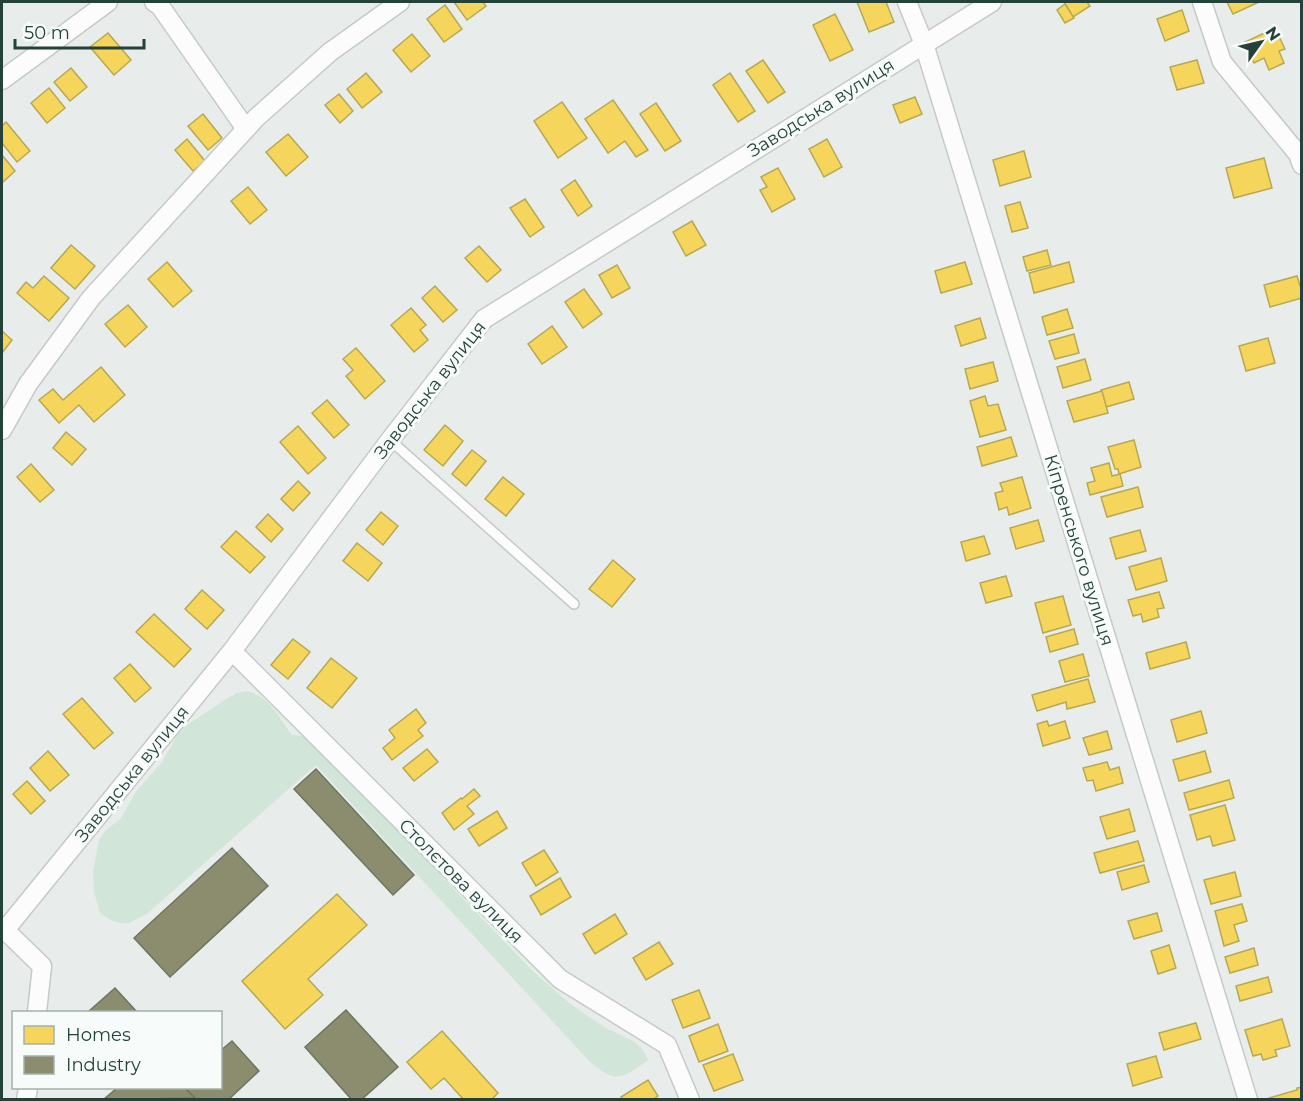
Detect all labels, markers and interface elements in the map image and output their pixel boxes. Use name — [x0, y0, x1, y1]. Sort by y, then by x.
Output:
scale bar — [15, 12, 144, 50]
north arrow — [1231, 12, 1291, 72]
text: 50 m — [24, 22, 70, 44]
text: N — [1262, 23, 1285, 45]
street label: Заводська вулиця — [743, 54, 899, 162]
street label: Заводська вулиця — [369, 317, 491, 463]
street label: Кіпренського вулиця — [1039, 452, 1119, 648]
street label: Заводська вулиця — [70, 701, 194, 847]
street label: Столєтова вулиця — [394, 814, 528, 948]
legend — [12, 1011, 222, 1089]
text: Homes — [66, 1024, 131, 1046]
text: Industry — [66, 1054, 141, 1076]

